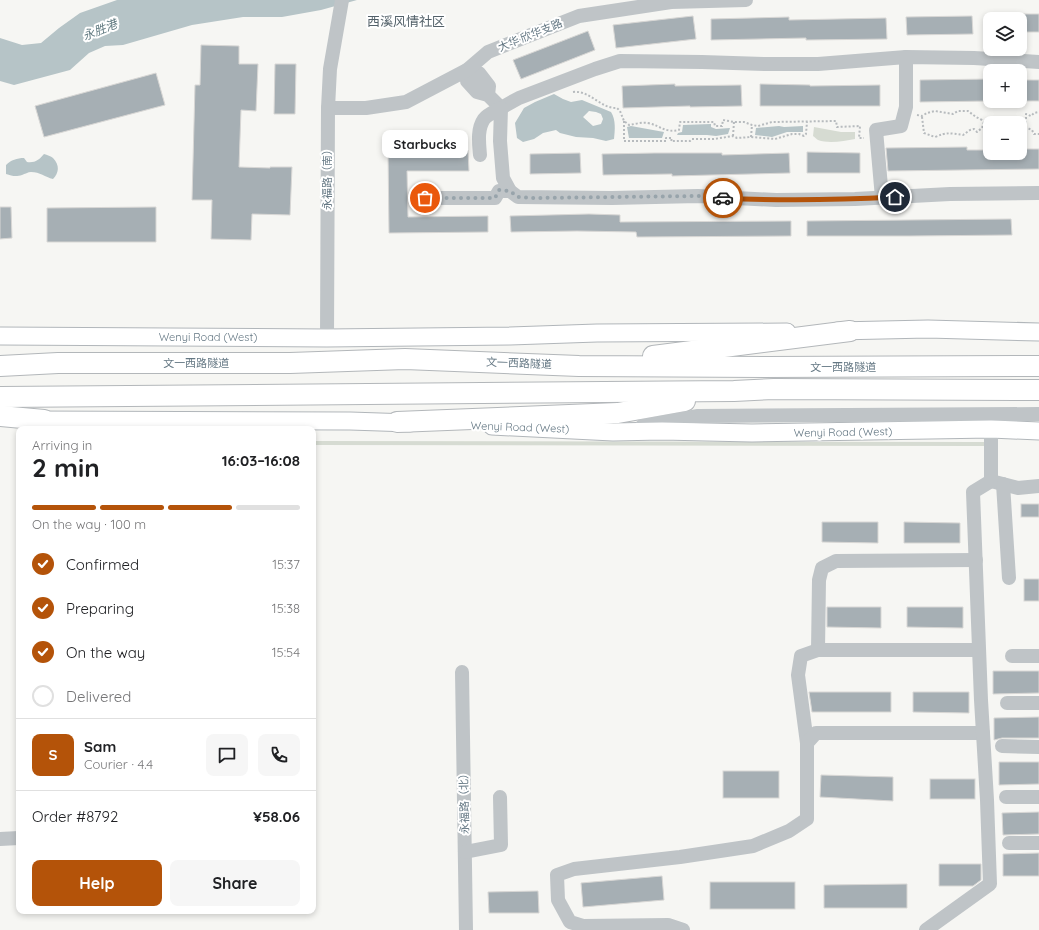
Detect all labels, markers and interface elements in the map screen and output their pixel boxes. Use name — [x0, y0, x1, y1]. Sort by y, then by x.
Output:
map controls — [983, 12, 1027, 160]
button: layers — [983, 12, 1027, 56]
district label: 西溪风情社区 — [367, 13, 445, 29]
water label: 永胜港 — [80, 15, 121, 43]
street label: 大华·欣华支路 — [496, 16, 564, 54]
button: + — [983, 64, 1027, 108]
button: − — [983, 116, 1027, 160]
callout: Starbucks — [382, 130, 468, 158]
text: Starbucks — [393, 136, 457, 152]
street label: 永福路（南） — [320, 144, 334, 210]
courier — [703, 178, 743, 218]
pin — [878, 180, 912, 214]
pin — [408, 181, 442, 215]
icon: home — [884, 186, 906, 208]
icon: bag — [414, 187, 436, 209]
icon: car — [712, 187, 734, 209]
street label: Wenyi Road (West) — [159, 330, 257, 344]
street label: 文一西路隧道 — [486, 355, 552, 371]
street label: 文一西路隧道 — [163, 356, 229, 370]
street label: 文一西路隧道 — [810, 360, 876, 374]
street label: Wenyi Road (West) — [470, 418, 570, 436]
street label: Wenyi Road (West) — [794, 424, 892, 440]
text: Arriving in — [32, 437, 92, 453]
text: 2 min — [32, 451, 100, 484]
text: 16:03–16:08 — [222, 451, 300, 470]
text: On the way · 100 m — [32, 516, 146, 532]
icon: check — [32, 553, 54, 575]
text: Confirmed — [66, 555, 139, 574]
text: 15:37 — [272, 556, 300, 572]
icon: check — [32, 597, 54, 619]
text: Preparing — [66, 599, 134, 618]
text: 15:38 — [272, 600, 300, 616]
icon: check — [32, 641, 54, 663]
text: On the way — [66, 643, 145, 662]
text: 15:54 — [272, 644, 300, 660]
text: Delivered — [66, 687, 131, 706]
button: chat — [206, 734, 248, 776]
button: phone — [258, 734, 300, 776]
text: Sam — [84, 737, 116, 756]
text: S — [49, 745, 57, 764]
text: Courier · 4.4 — [84, 756, 153, 772]
street label: 永福路（北） — [456, 768, 472, 834]
text: Order #8792 — [32, 807, 118, 826]
text: ¥58.06 — [253, 807, 300, 826]
button: Help — [32, 860, 162, 906]
button: Share — [170, 860, 300, 906]

